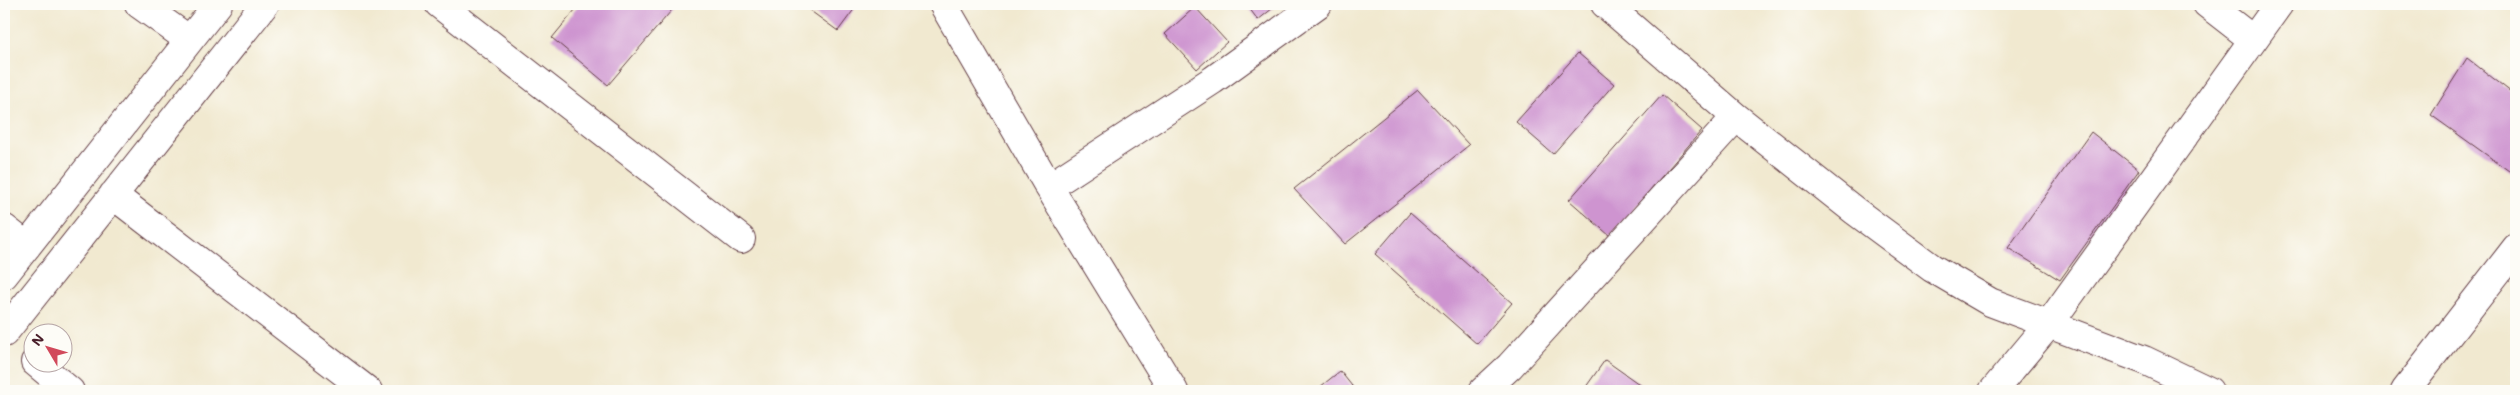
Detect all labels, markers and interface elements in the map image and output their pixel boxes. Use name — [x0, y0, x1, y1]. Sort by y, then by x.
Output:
north arrow — [22, 322, 72, 372]
text: N — [27, 330, 48, 350]

